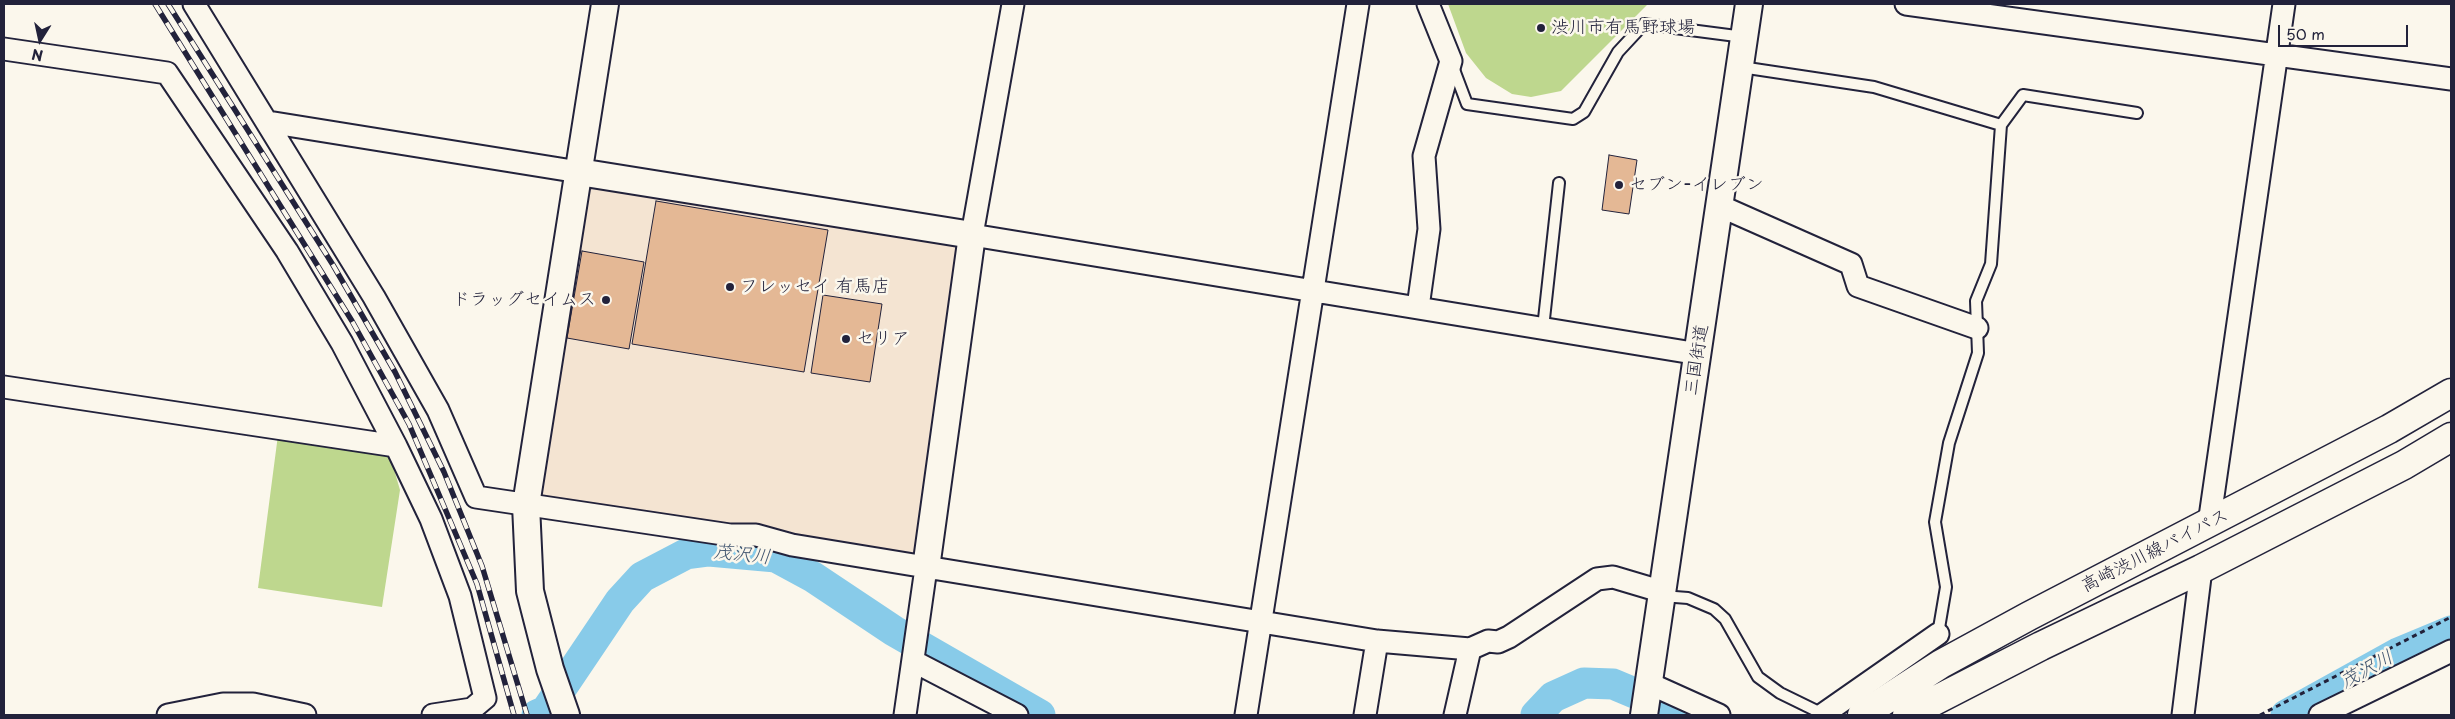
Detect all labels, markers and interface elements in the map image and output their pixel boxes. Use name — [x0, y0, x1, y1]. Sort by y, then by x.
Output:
north arrow — [15, 15, 65, 65]
scale bar — [2280, 15, 2410, 47]
place label: 渋川市有馬野球場 — [1551, 17, 1695, 39]
marker: 渋川市有馬野球場 — [1535, 22, 1547, 34]
text: 50 m — [2286, 22, 2325, 45]
text: N — [30, 44, 45, 67]
place label: セブン-イレブン — [1629, 174, 1764, 196]
marker: セブン-イレブン — [1613, 179, 1625, 191]
place label: フレッセイ 有馬店 — [740, 276, 890, 298]
marker: フレッセイ 有馬店 — [724, 281, 736, 293]
place label: ドラッグセイムス — [452, 289, 596, 311]
marker: ドラッグセイムス — [600, 294, 612, 306]
street label: 三国街道 — [1681, 323, 1713, 397]
place label: セリア — [856, 328, 910, 350]
marker: セリア — [840, 333, 852, 345]
street label: 高崎渋川線バイパス — [2078, 505, 2232, 597]
water label: 茂沢川 — [712, 541, 772, 569]
water label: 茂沢川 — [2337, 646, 2397, 694]

